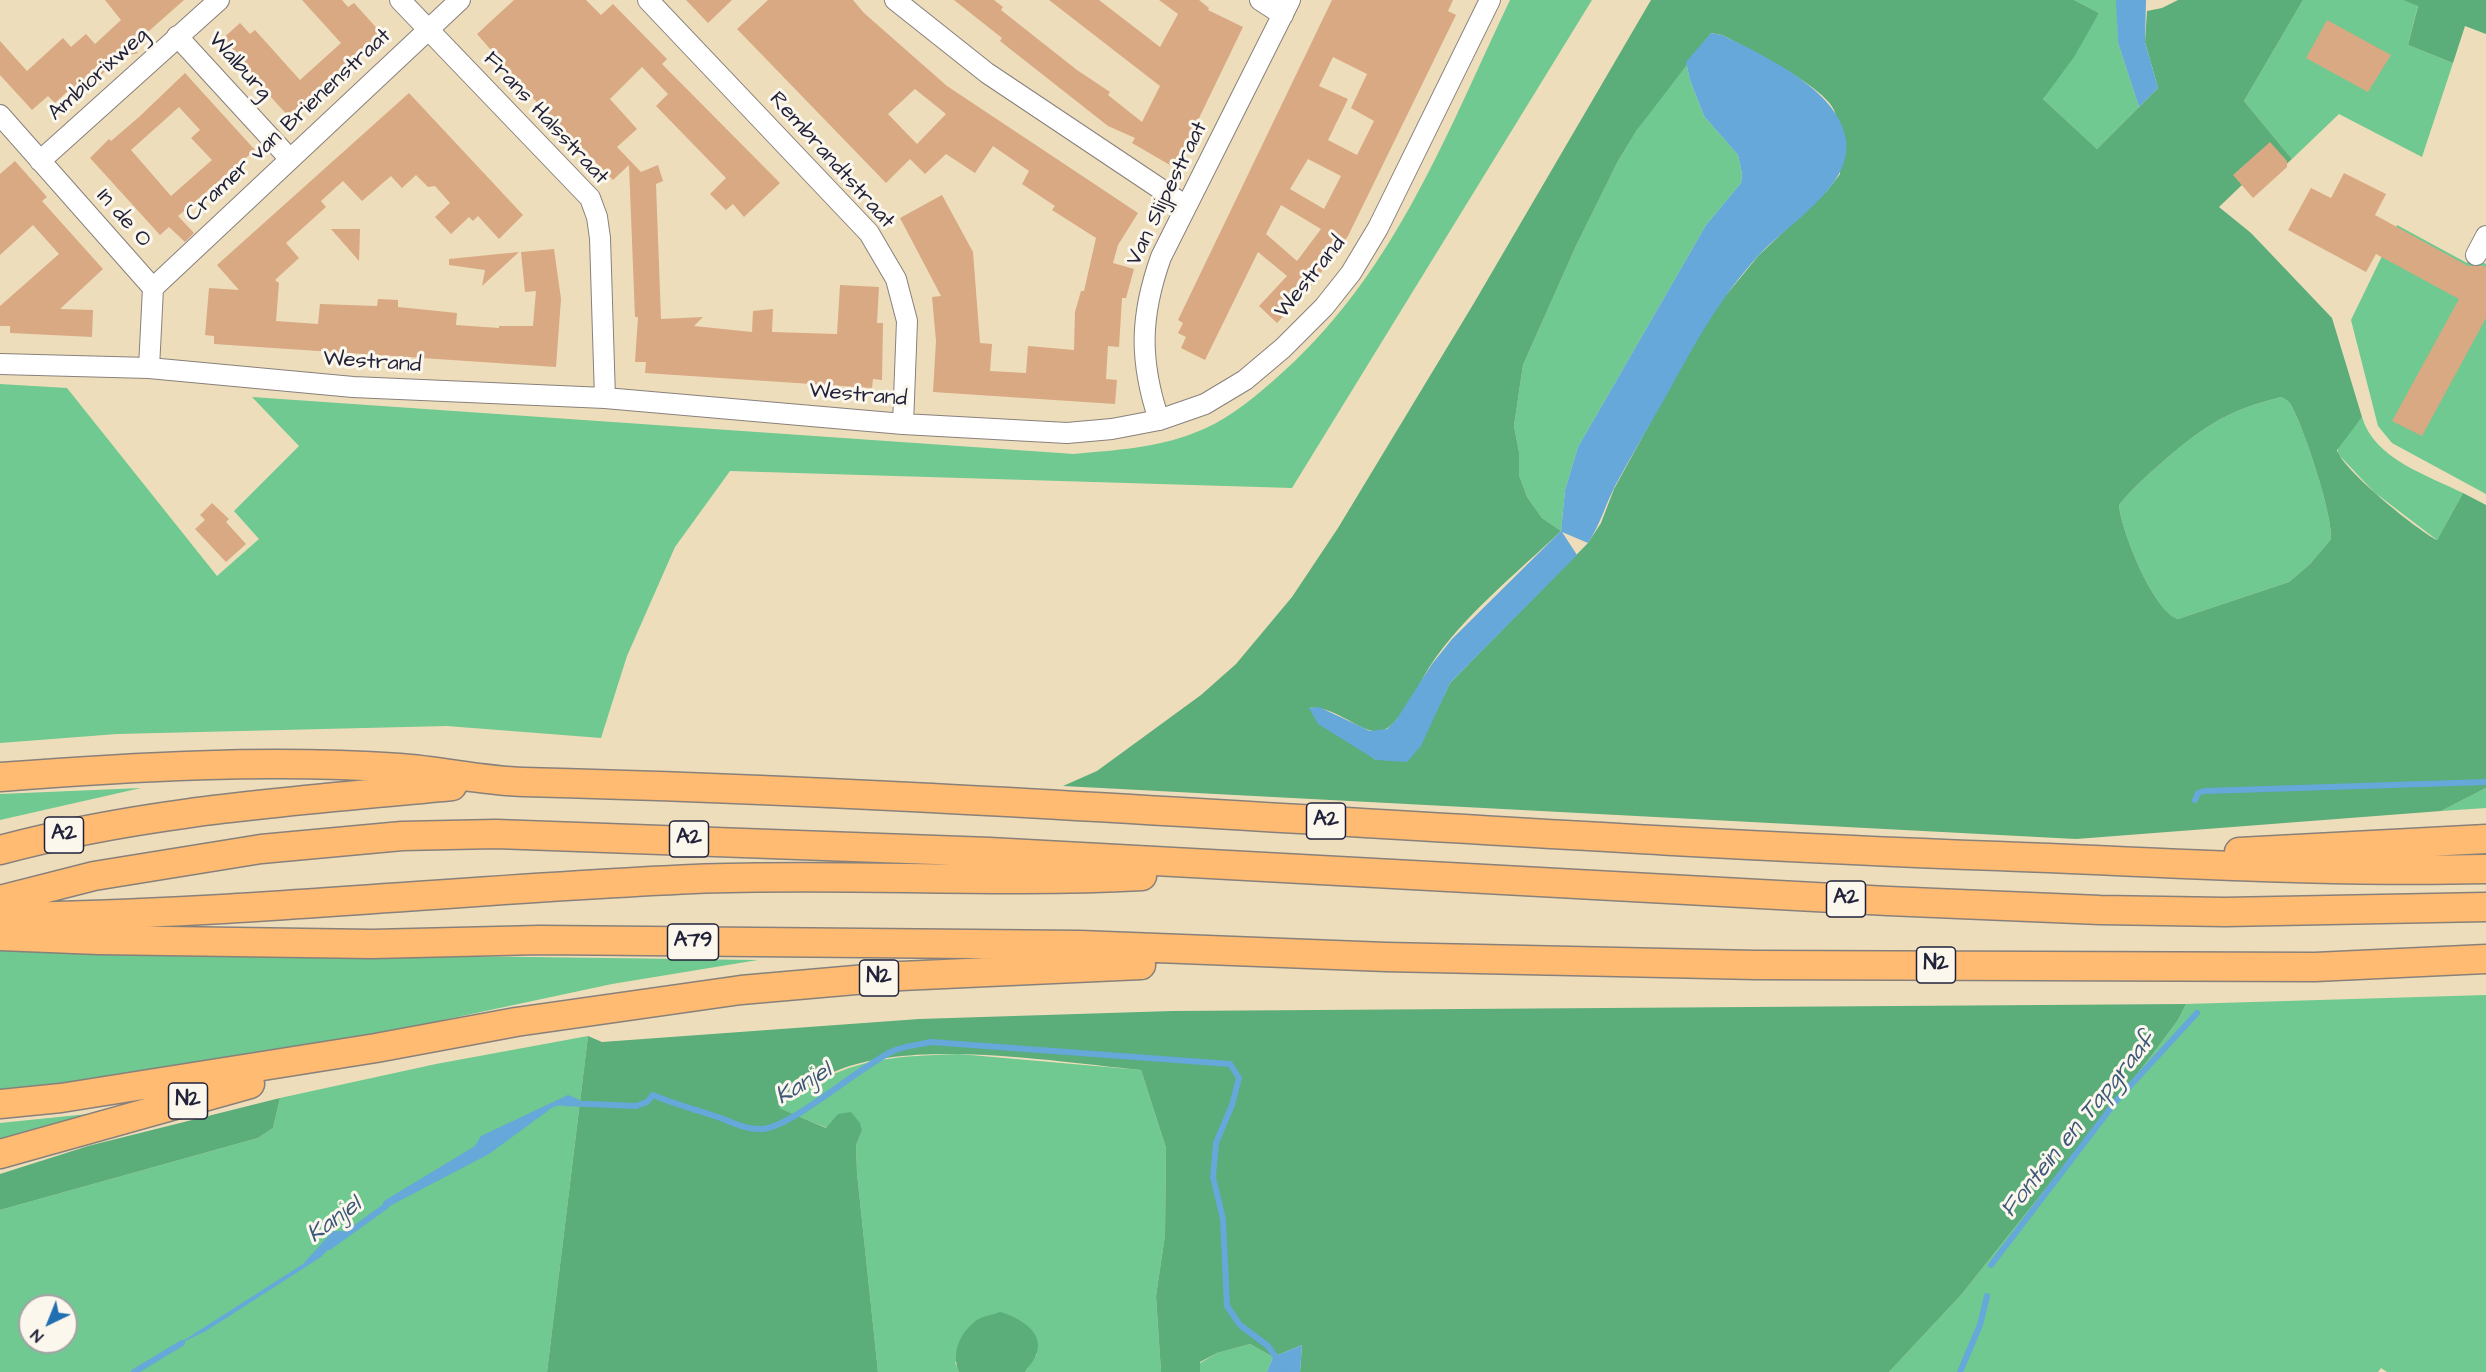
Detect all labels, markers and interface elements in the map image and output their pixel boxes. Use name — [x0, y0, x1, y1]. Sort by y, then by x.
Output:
street label: Ambiorixweg — [43, 23, 155, 127]
street label: Cramer van Brienenstraat — [181, 24, 397, 228]
street label: Walburg — [202, 28, 276, 106]
street label: Frans Halsstraat — [477, 47, 613, 191]
street label: Rembrandtstraat — [763, 87, 899, 235]
street label: Van Slijpestraat — [1122, 118, 1214, 270]
street label: In de O — [90, 184, 156, 254]
street label: Westrand — [1270, 232, 1352, 324]
street label: Westrand — [322, 346, 422, 380]
street label: Westrand — [808, 379, 908, 413]
road number: A2 — [1306, 803, 1346, 839]
road number: A2 — [44, 817, 84, 853]
road number: A2 — [670, 821, 708, 857]
road number: A2 — [1826, 881, 1866, 917]
road number: A79 — [668, 924, 718, 960]
road number: N2 — [1916, 947, 1956, 983]
road number: N2 — [860, 960, 898, 996]
water label: Fontein en Tapgraaf — [1996, 1028, 2162, 1224]
water label: Kanjel — [771, 1058, 837, 1112]
road number: N2 — [168, 1083, 207, 1119]
water label: Kanjel — [302, 1192, 368, 1250]
north arrow — [18, 1294, 78, 1354]
text: N — [26, 1324, 48, 1347]

